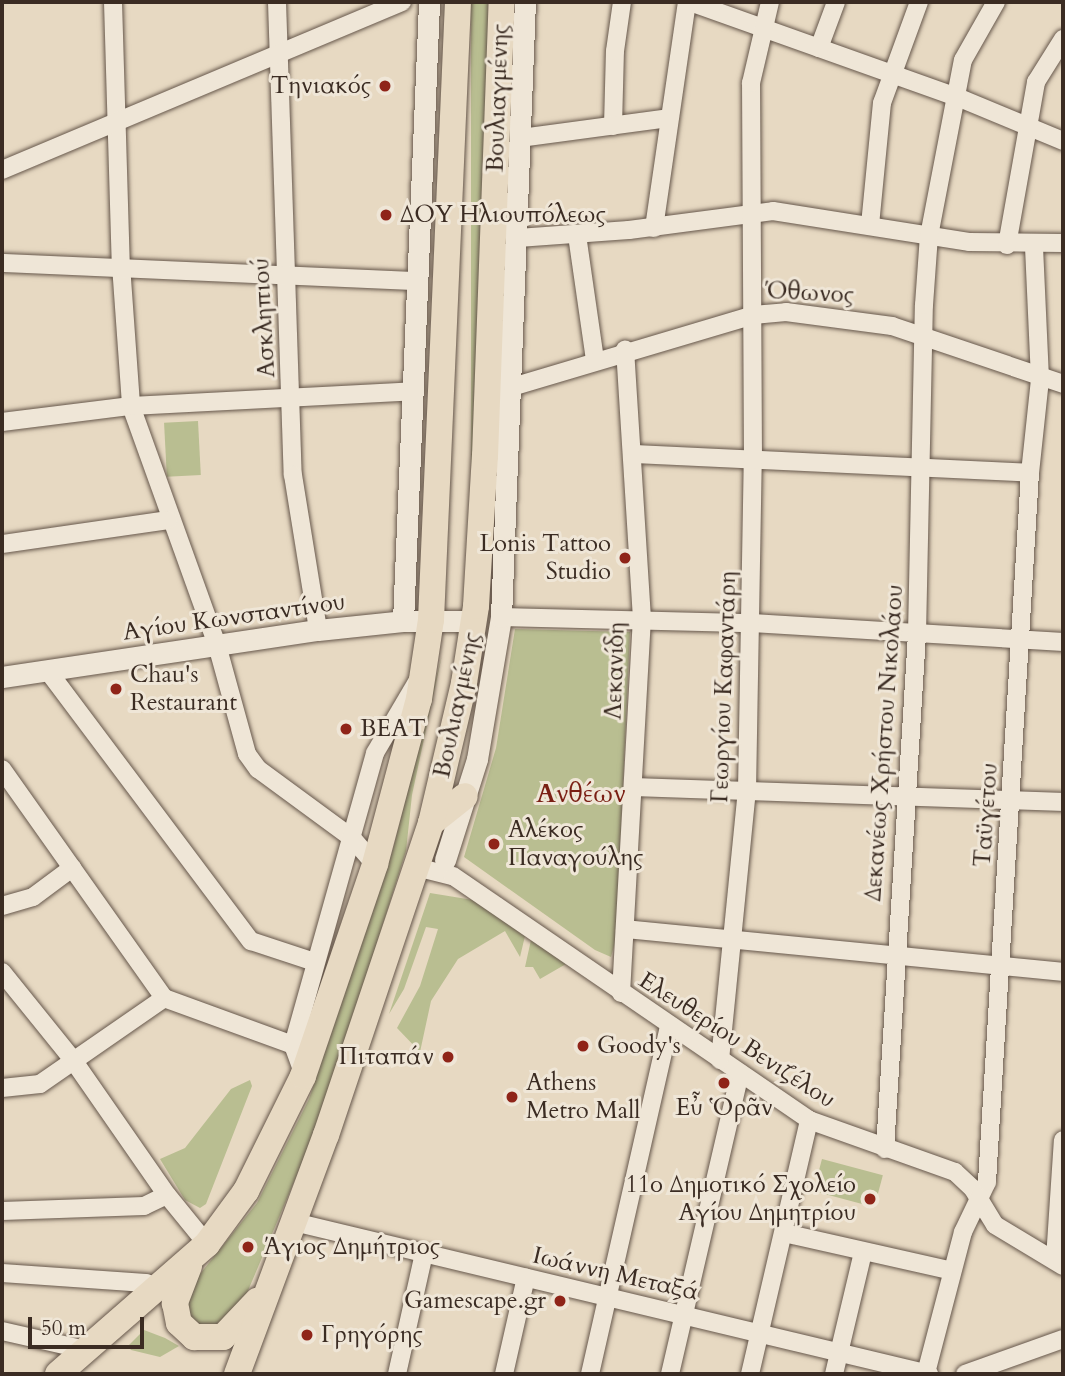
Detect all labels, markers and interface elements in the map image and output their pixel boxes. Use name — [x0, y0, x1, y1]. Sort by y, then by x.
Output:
street label: Βουλιαγμένης — [481, 23, 515, 173]
place label: Τηνιακός — [271, 72, 371, 100]
marker: Τηνιακός — [377, 78, 393, 94]
place label: ΔΟΥ Ηλιουπόλεως — [400, 201, 606, 229]
marker: ΔΟΥ Ηλιουπόλεως — [378, 207, 394, 223]
street label: Ασκληπιού — [246, 257, 282, 379]
street label: Όθωνος — [765, 276, 855, 310]
place label: Lonis Tattoo Studio — [480, 530, 611, 586]
marker: Lonis Tattoo Studio — [617, 550, 633, 566]
street label: Γεωργίου Καφαντάρη — [706, 571, 742, 803]
street label: Δεκανέως Χρήστου Νικολάου — [859, 584, 909, 902]
street label: Αγίου Κωνσταντίνου — [121, 587, 347, 647]
street label: Λεκανίδη — [599, 622, 631, 720]
street label: Βουλιαγμένης — [427, 629, 487, 781]
place label: Chau's Restaurant — [130, 661, 237, 717]
marker: Chau's Restaurant — [108, 681, 124, 697]
place label: ΒΕΑΤ — [360, 715, 426, 743]
marker: ΒΕΑΤ — [338, 721, 354, 737]
street label: Ταϋγέτου — [968, 762, 1004, 868]
district label: Ανθέων — [536, 778, 626, 810]
place label: Αλέκος Παναγούλης — [508, 816, 643, 872]
marker: Αλέκος Παναγούλης — [486, 836, 502, 852]
street label: Ελευθερίου Βενιζέλου — [633, 966, 841, 1114]
place label: Goody's — [597, 1032, 681, 1060]
marker: Goody's — [575, 1038, 591, 1054]
place label: Πιταπάν — [339, 1043, 434, 1071]
marker: Πιταπάν — [440, 1049, 456, 1065]
place label: Athens Metro Mall — [526, 1069, 640, 1125]
marker: Εὖ Ὁρᾶν — [716, 1075, 732, 1091]
marker: Athens Metro Mall — [504, 1089, 520, 1105]
place label: Εὖ Ὁρᾶν — [675, 1094, 773, 1122]
place label: 11ο Δημοτικό Σχολείο Αγίου Δημητρίου — [626, 1171, 856, 1227]
marker: 11ο Δημοτικό Σχολείο Αγίου Δημητρίου — [862, 1191, 878, 1207]
place label: Άγιος Δημήτριος — [264, 1233, 440, 1261]
marker: Άγιος Δημήτριος — [238, 1237, 258, 1257]
street label: Ιωάννη Μεταξά — [530, 1241, 702, 1307]
place label: Gamescape.gr — [404, 1287, 546, 1315]
marker: Gamescape.gr — [552, 1293, 568, 1309]
scale bar — [32, 1302, 147, 1346]
text: 50 m — [41, 1314, 86, 1343]
place label: Γρηγόρης — [321, 1321, 423, 1349]
marker: Γρηγόρης — [299, 1327, 315, 1343]

